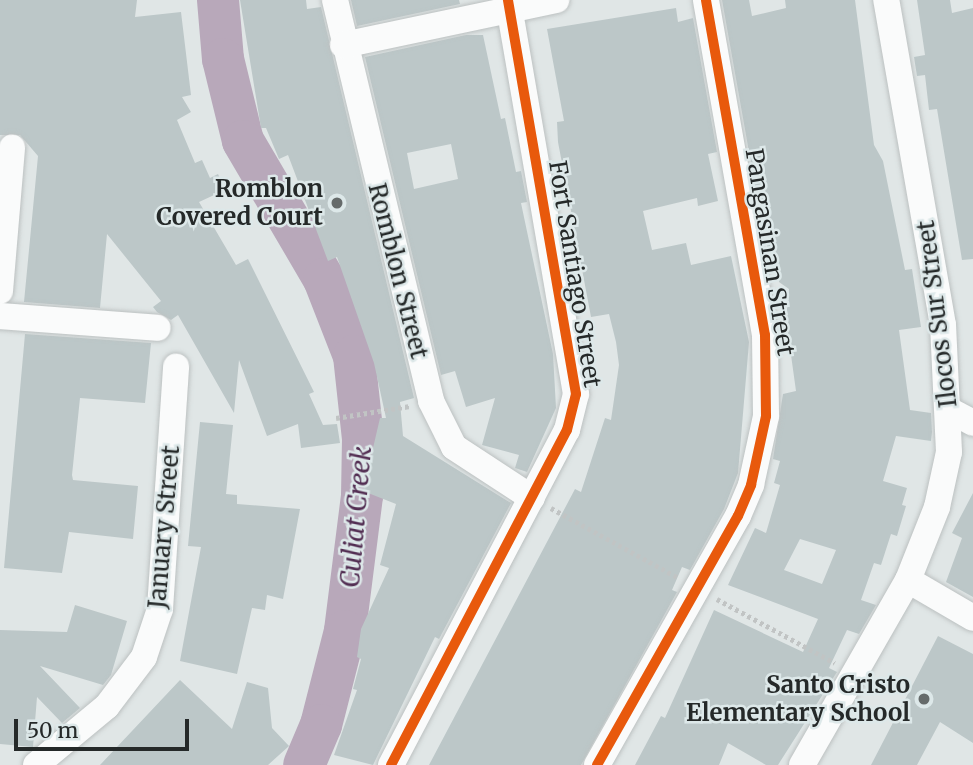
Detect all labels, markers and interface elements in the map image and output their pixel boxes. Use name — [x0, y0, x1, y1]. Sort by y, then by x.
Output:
street label: Pangasinan Street — [739, 146, 801, 358]
street label: Fort Santiago Street — [543, 159, 607, 389]
place label: Romblon Covered Court — [156, 175, 323, 231]
street label: Romblon Street — [362, 180, 434, 362]
marker: Romblon Covered Court — [329, 195, 345, 211]
street label: Ilocos Sur Street — [911, 219, 963, 409]
street label: January Street — [143, 444, 185, 610]
water label: Culiat Creek — [334, 445, 378, 589]
place label: Santo Cristo Elementary School — [686, 671, 910, 727]
marker: Santo Cristo Elementary School — [916, 691, 932, 707]
scale bar — [18, 706, 192, 750]
text: 50 m — [27, 717, 78, 744]

